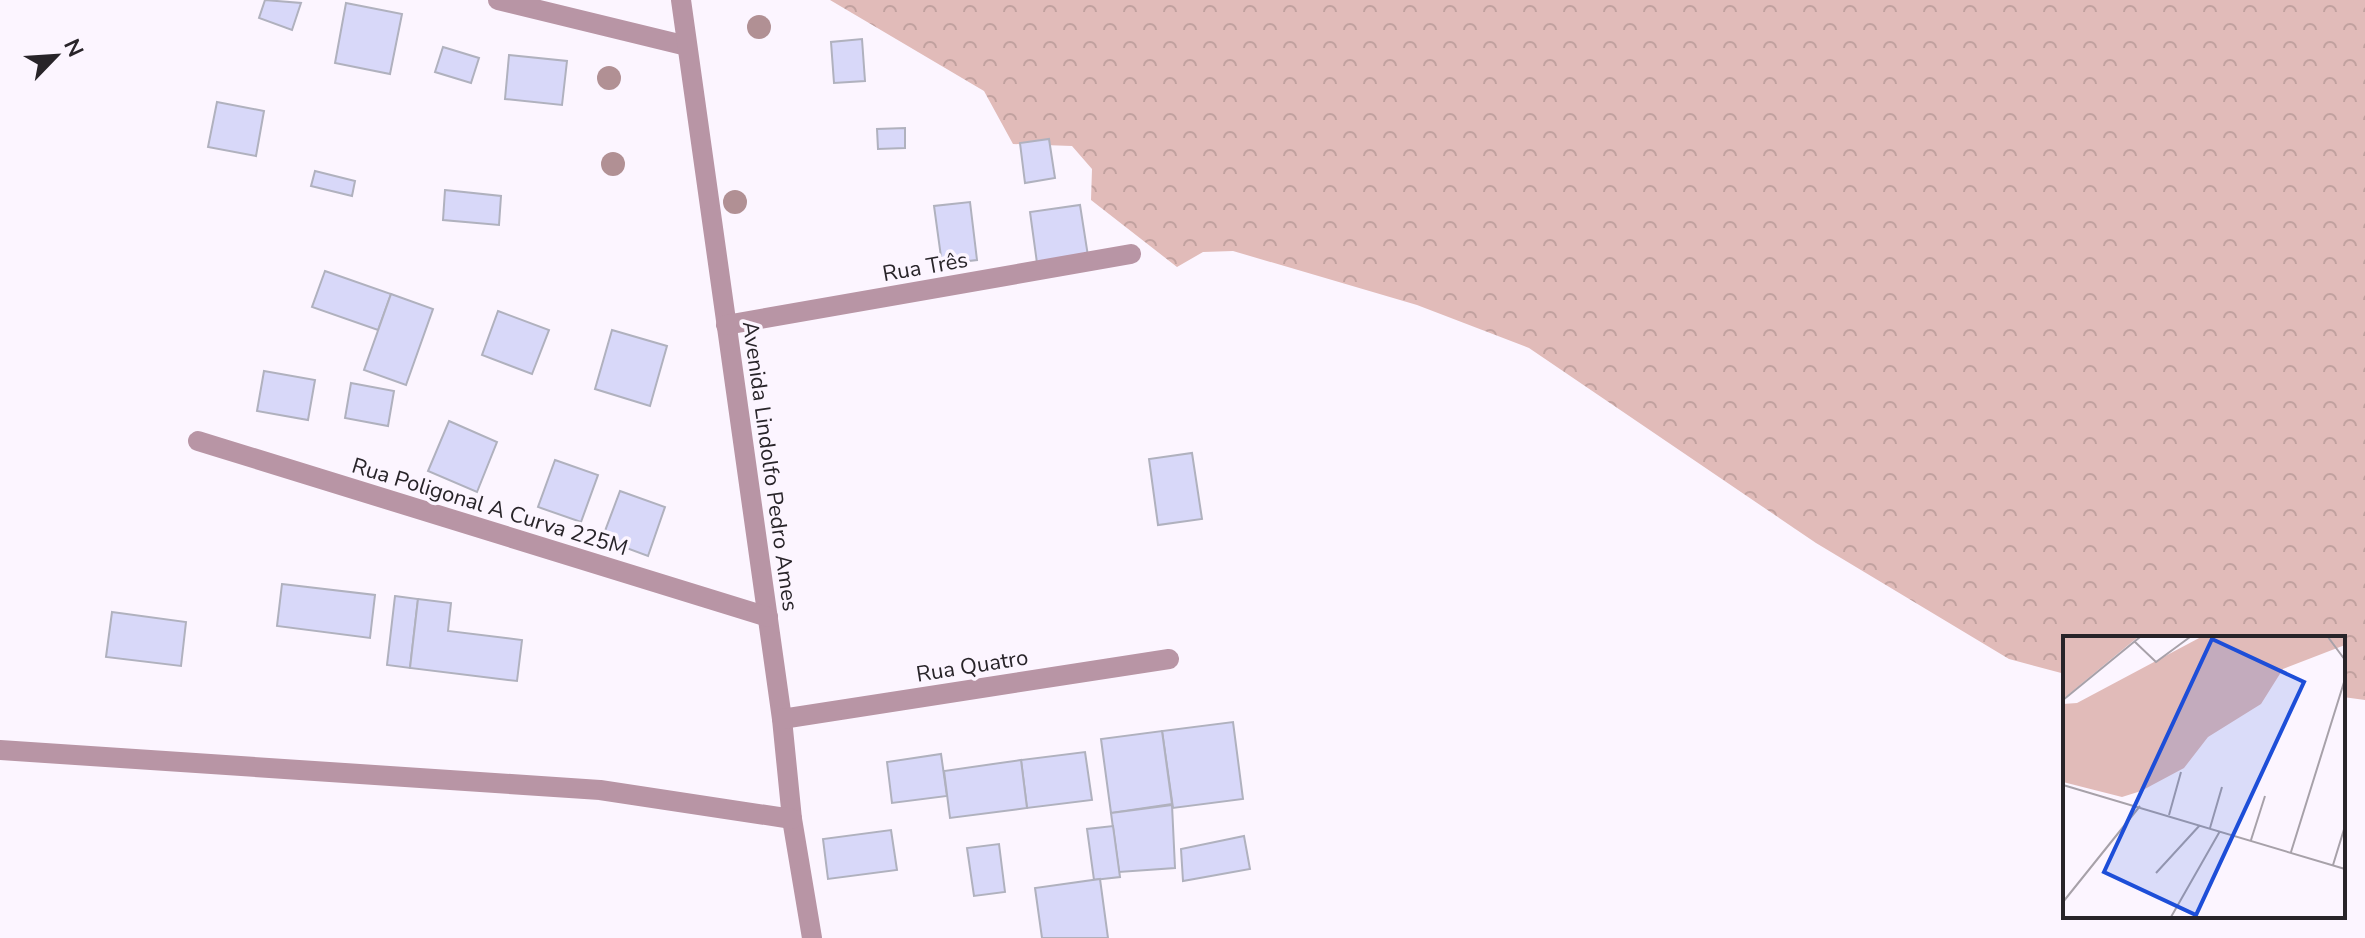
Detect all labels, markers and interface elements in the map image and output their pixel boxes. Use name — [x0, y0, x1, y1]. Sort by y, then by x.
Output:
north arrow — [16, 16, 96, 96]
text: N — [56, 34, 90, 62]
street label: Rua Três — [880, 245, 970, 289]
street label: Avenida Lindolfo Pedro Ames — [735, 319, 805, 613]
street label: Rua Poligonal A Curva 225M — [348, 451, 631, 563]
inset map — [2063, 636, 2345, 918]
street label: Rua Quatro — [914, 642, 1030, 690]

